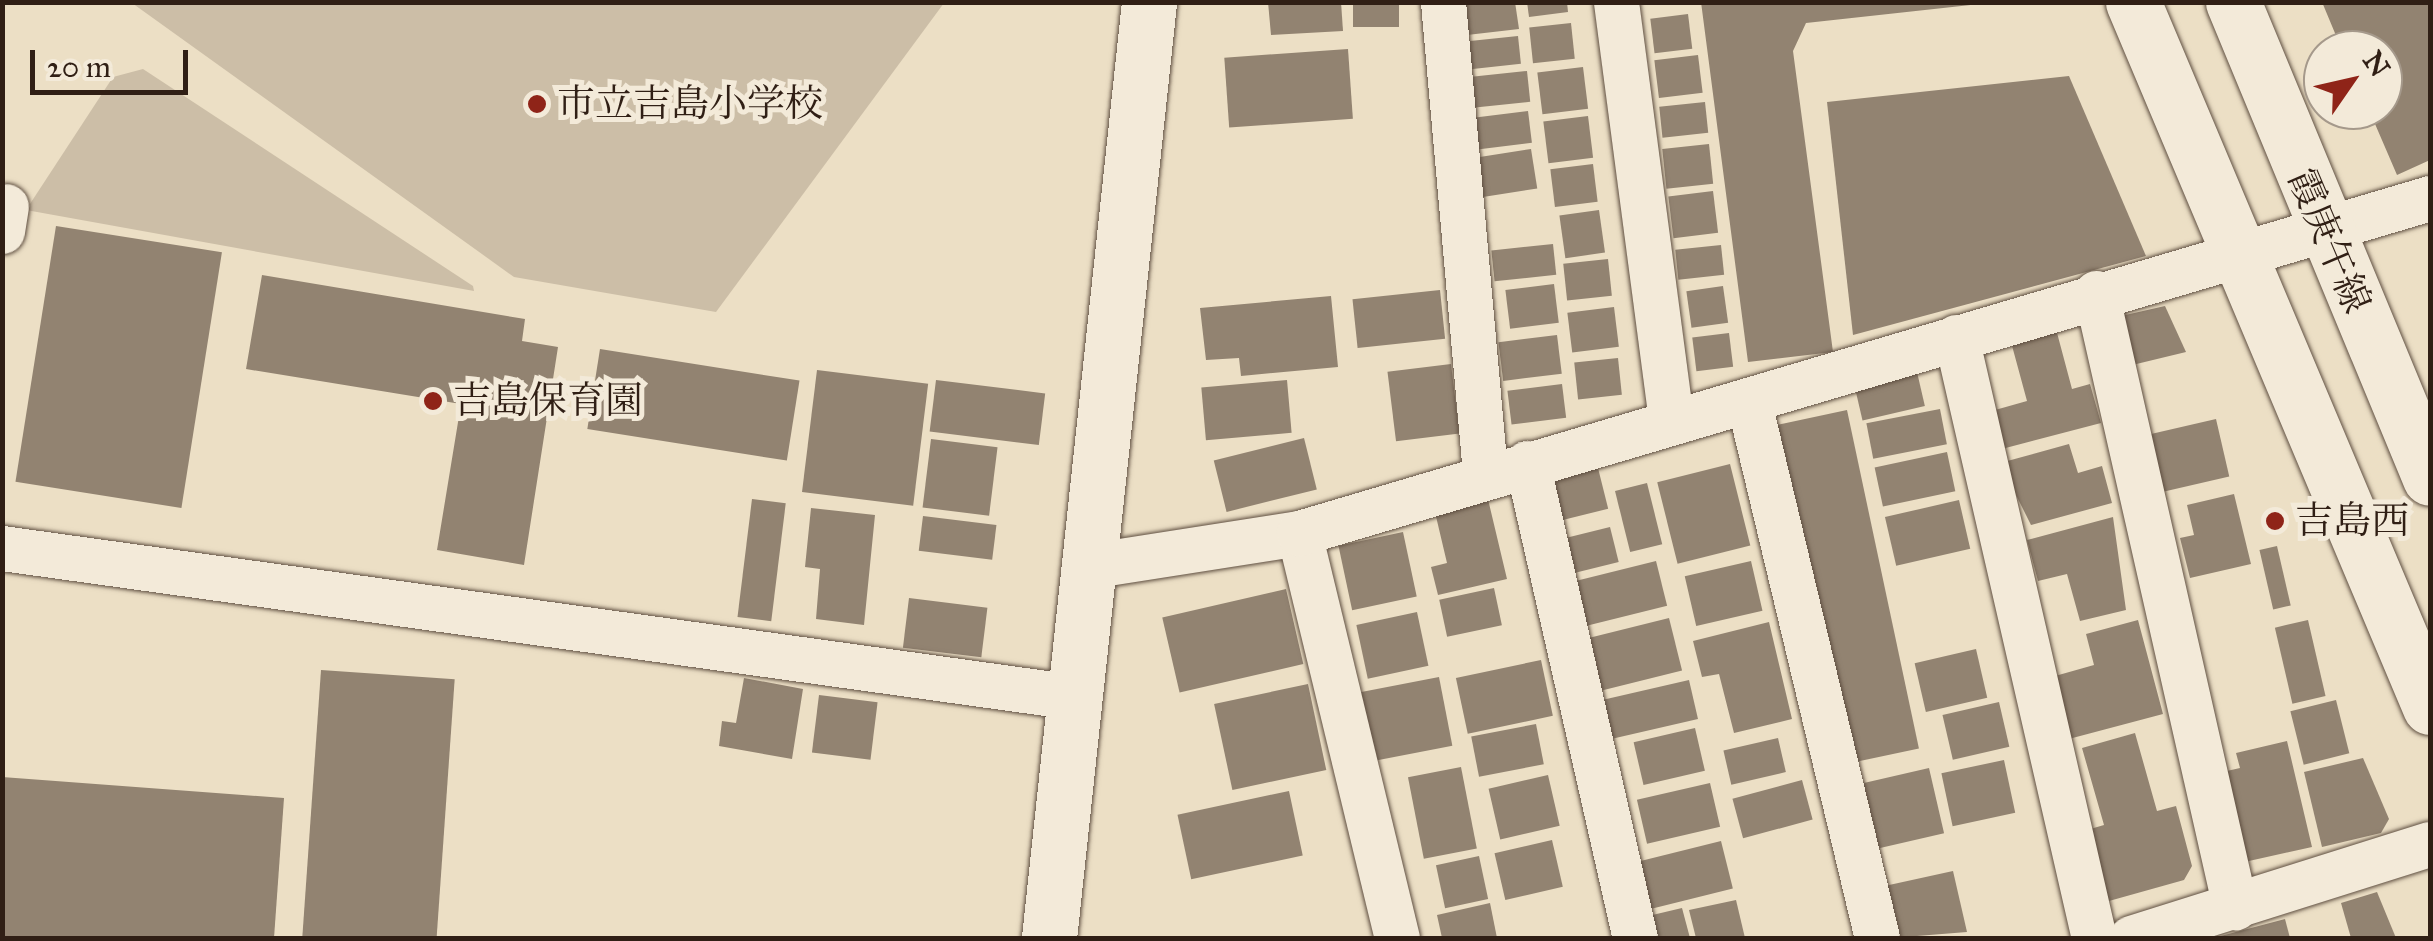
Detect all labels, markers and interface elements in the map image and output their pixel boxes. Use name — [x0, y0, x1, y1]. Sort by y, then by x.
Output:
scale bar — [35, 30, 192, 92]
north arrow — [2303, 30, 2403, 130]
text: N — [2355, 44, 2398, 84]
text: 20 m — [47, 49, 111, 85]
place label: 市立吉島小学校 — [557, 81, 823, 127]
marker: 市立吉島小学校 — [526, 93, 548, 115]
street label: 霞庚午線 — [2278, 162, 2380, 320]
place label: 吉島保育園 — [453, 378, 643, 424]
marker: 吉島保育園 — [422, 390, 444, 412]
place label: 吉島西 — [2295, 498, 2409, 544]
marker: 吉島西 — [2264, 510, 2286, 532]

